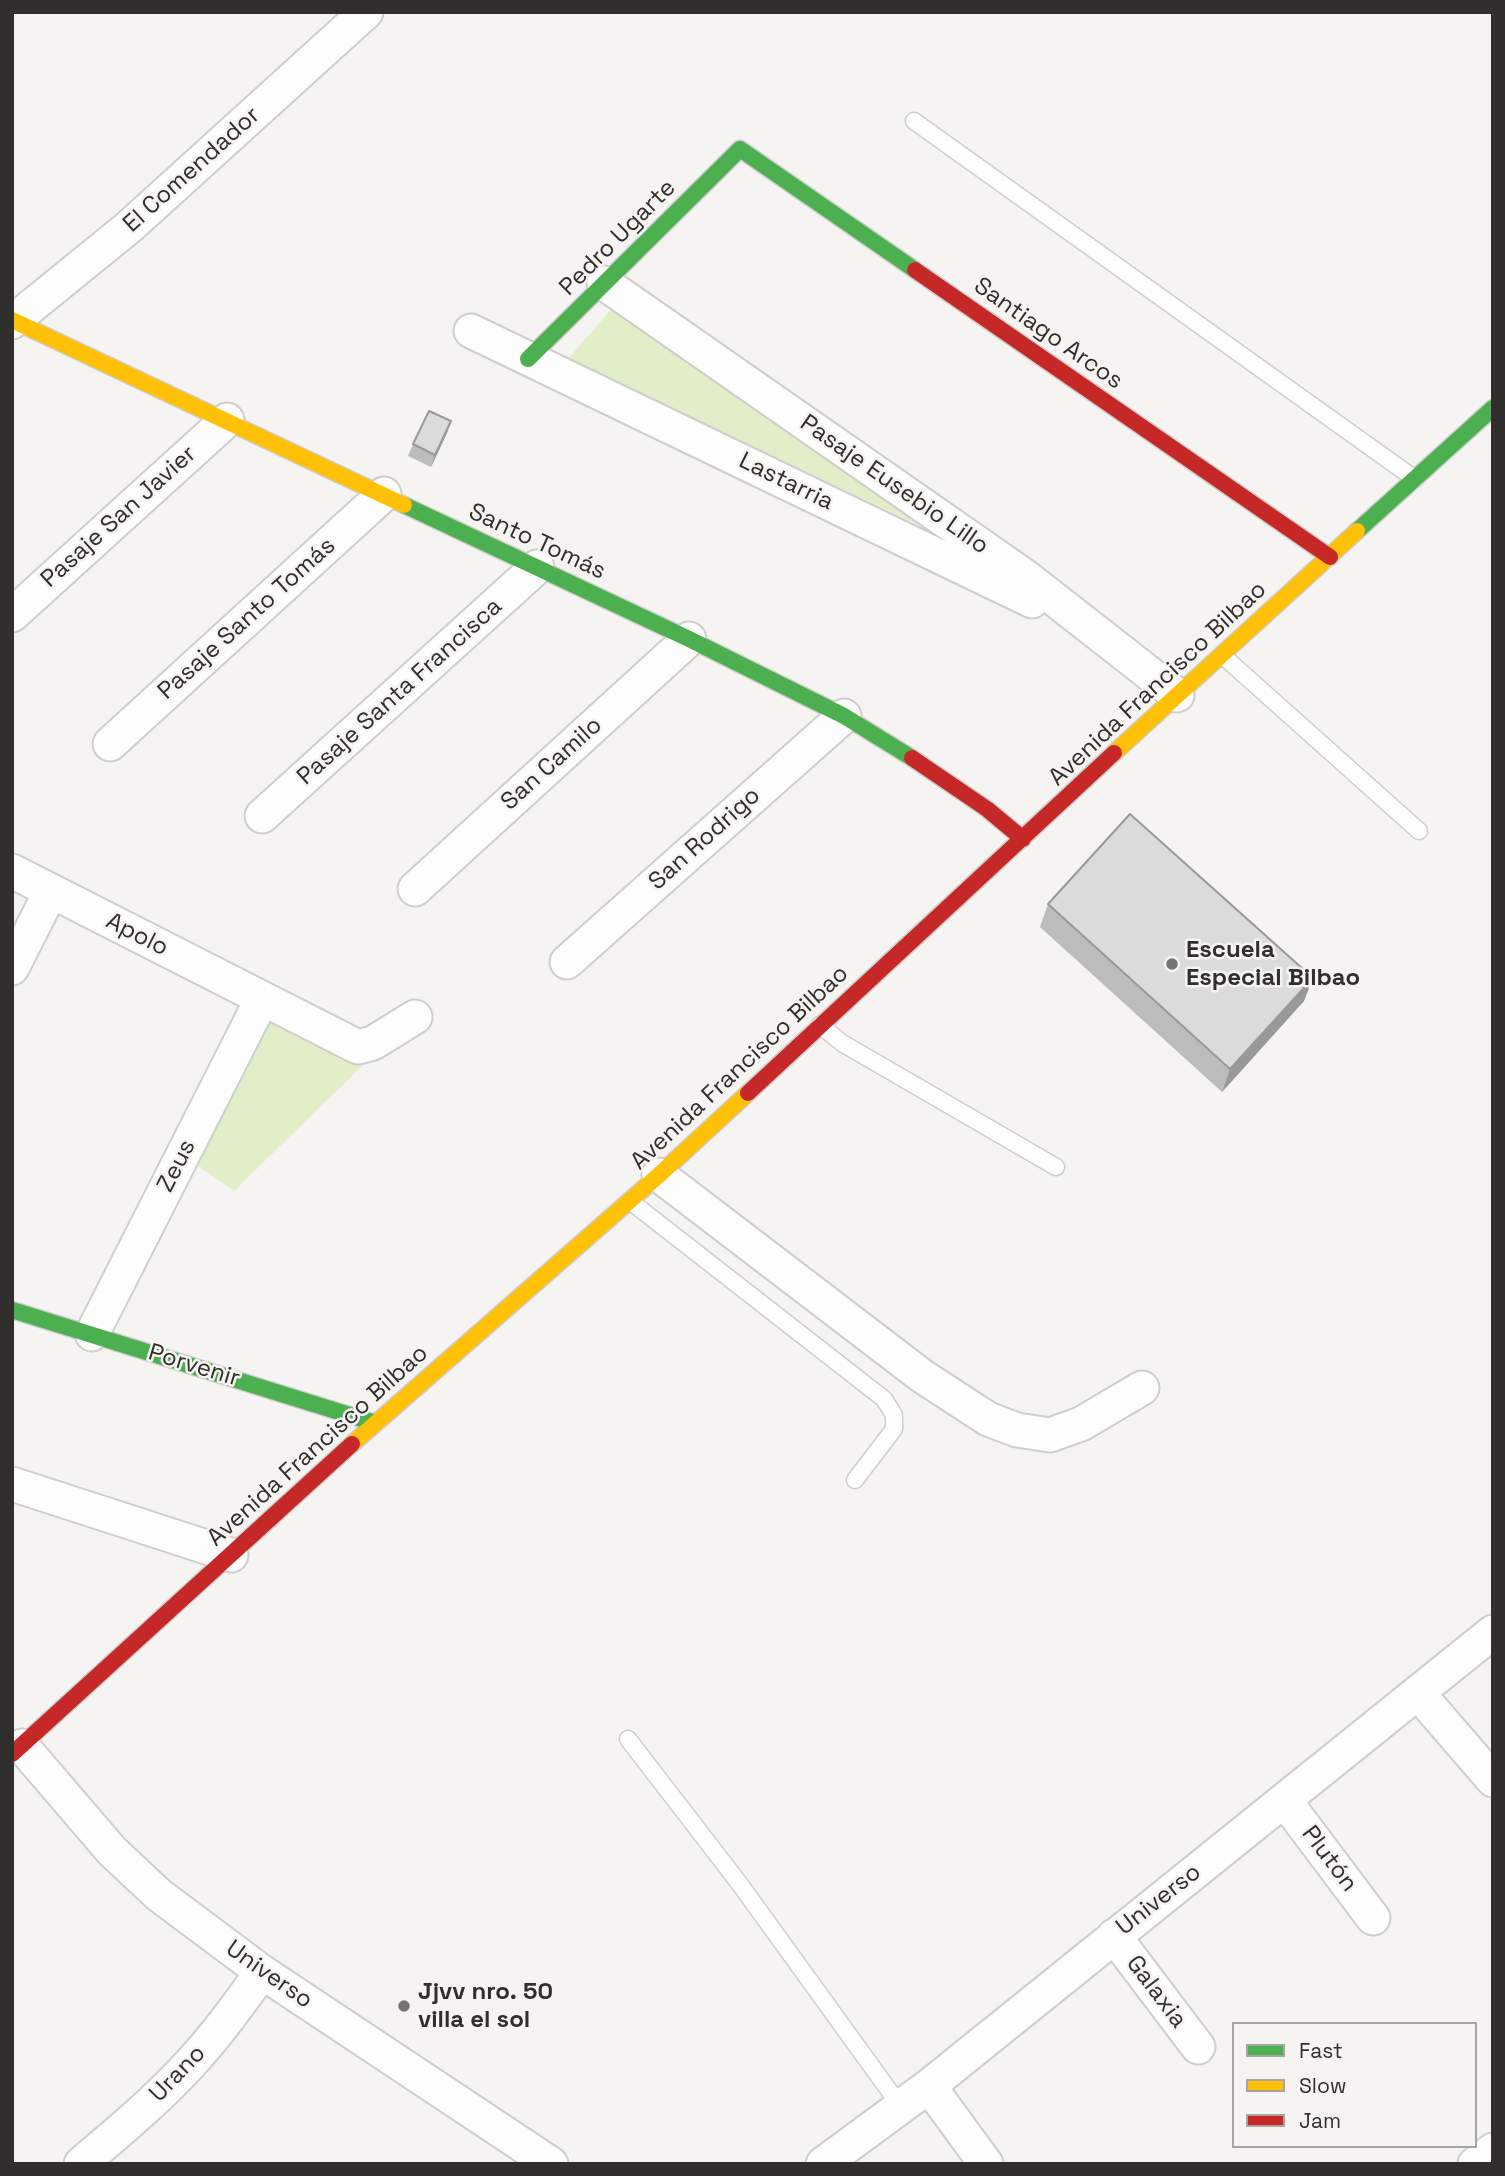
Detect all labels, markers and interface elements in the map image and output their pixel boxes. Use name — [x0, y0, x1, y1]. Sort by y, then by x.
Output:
street label: El Comendador — [118, 101, 266, 239]
street label: Pedro Ugarte — [554, 174, 682, 302]
street label: Santiago Arcos — [968, 272, 1128, 396]
street label: Pasaje Eusebio Lillo — [794, 409, 994, 561]
street label: Pasaje San Javier — [36, 440, 202, 594]
street label: Lastarria — [734, 447, 838, 517]
street label: Santo Tomás — [464, 498, 610, 586]
street label: Pasaje Santo Tomás — [152, 532, 342, 706]
street label: Avenida Francisco Bilbao — [1043, 576, 1273, 792]
street label: Pasaje Santa Francisca — [292, 592, 508, 792]
street label: San Camilo — [496, 711, 608, 817]
street label: San Rodrigo — [643, 781, 767, 897]
street label: Apolo — [101, 907, 173, 963]
place label: Escuela Especial Bilbao — [1186, 936, 1360, 992]
marker: Escuela Especial Bilbao — [1164, 956, 1180, 972]
street label: Avenida Francisco Bilbao — [625, 960, 855, 1176]
street label: Zeus — [152, 1135, 202, 1197]
street label: Porvenir — [145, 1338, 243, 1394]
street label: Avenida Francisco Bilbao — [202, 1339, 434, 1553]
street label: Plutón — [1295, 1820, 1363, 1898]
street label: Universo — [1111, 1858, 1207, 1942]
street label: Universo — [220, 1935, 318, 2015]
street label: Galaxia — [1119, 1950, 1193, 2034]
place label: Jjvv nro. 50 villa el sol — [418, 1978, 553, 2034]
marker: Jjvv nro. 50 villa el sol — [396, 1998, 412, 2014]
legend — [1232, 2022, 1477, 2148]
text: Fast — [1299, 2037, 1343, 2064]
street label: Urano — [144, 2040, 212, 2108]
text: Slow — [1299, 2072, 1347, 2099]
text: Jam — [1299, 2107, 1341, 2134]

